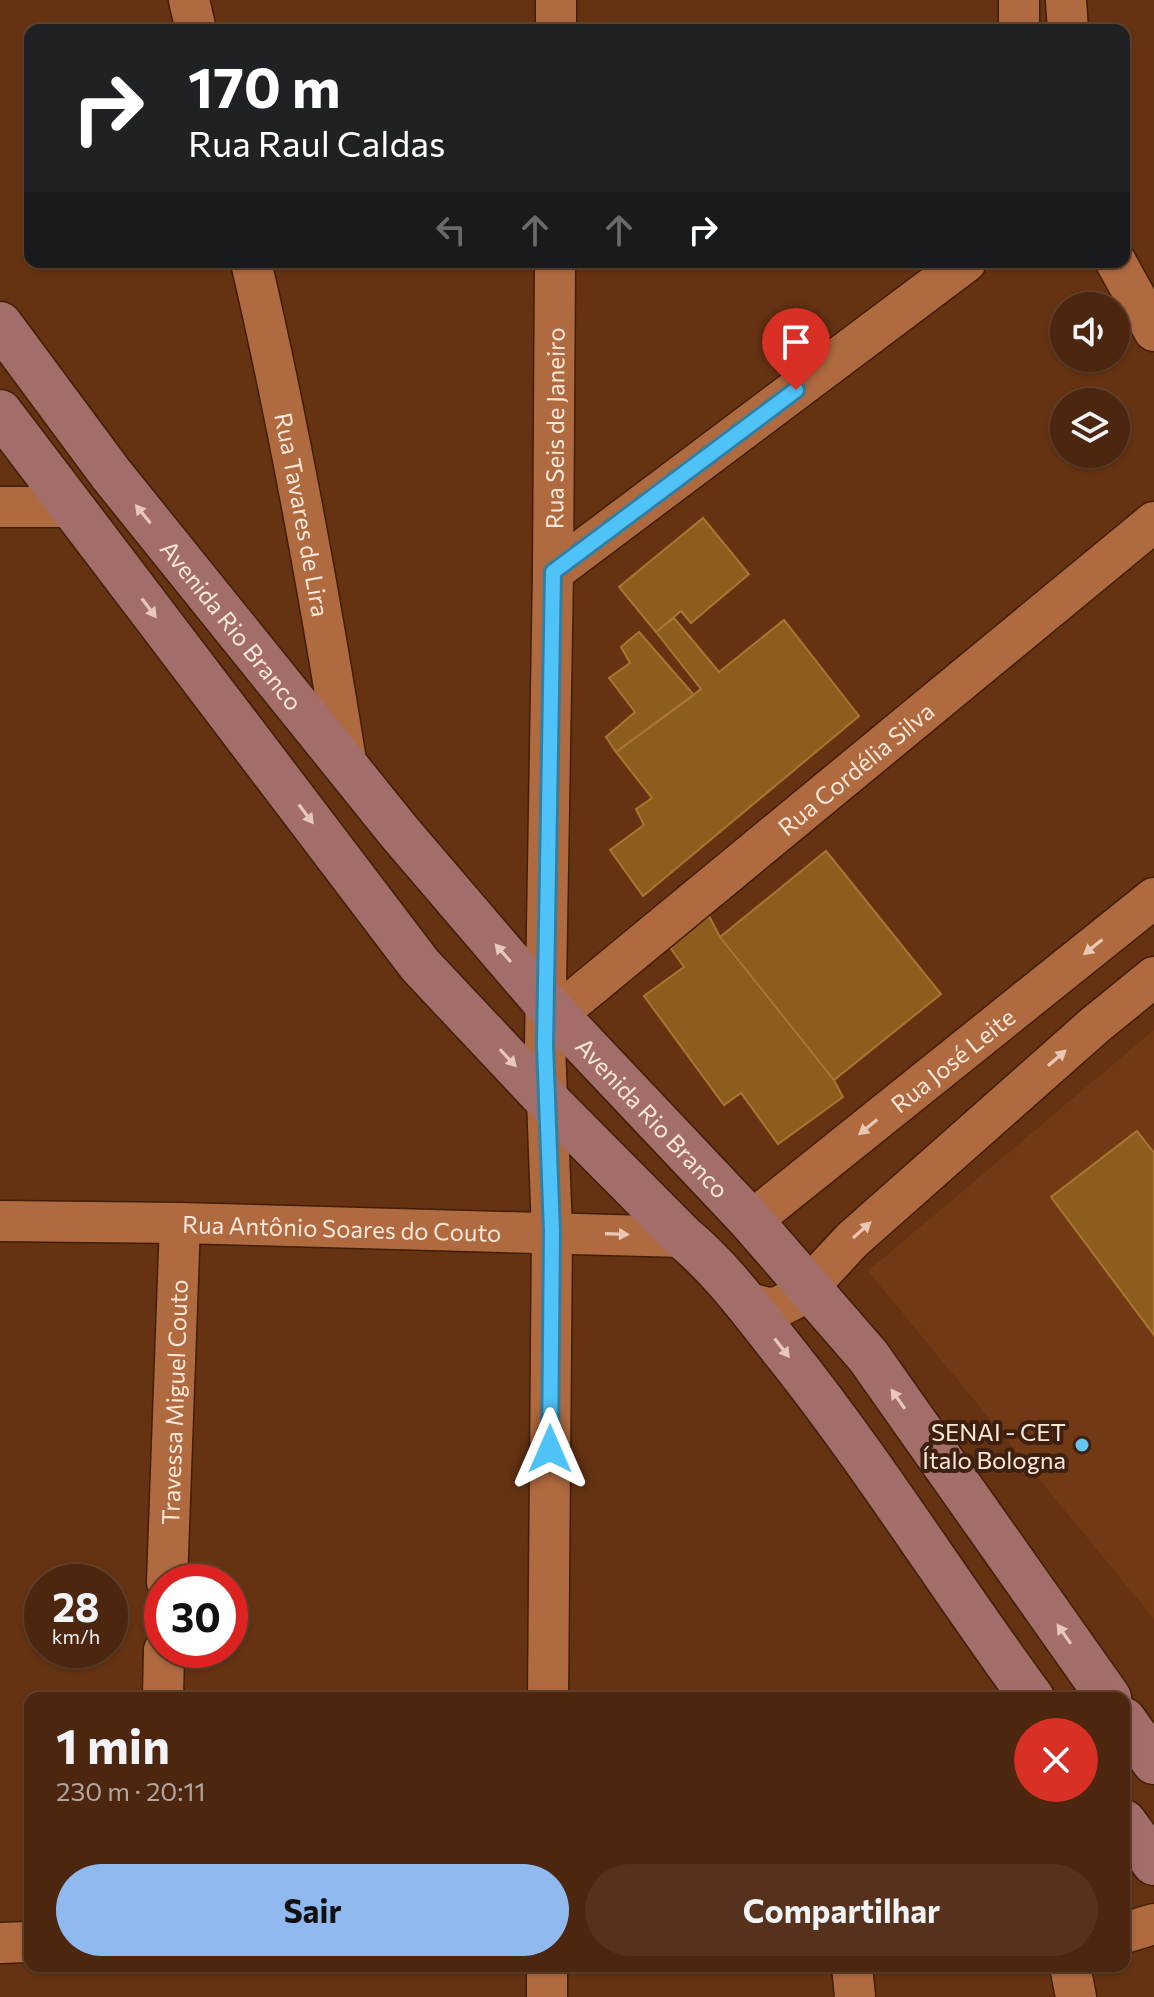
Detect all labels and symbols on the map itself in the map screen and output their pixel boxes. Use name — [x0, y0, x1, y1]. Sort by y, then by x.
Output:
pin — [762, 308, 830, 390]
street label: Rua Seis de Janeiro — [539, 327, 569, 529]
street label: Rua Tavares de Lira — [270, 410, 336, 619]
one-way arrow — [135, 504, 152, 524]
street label: Avenida Rio Branco — [155, 534, 309, 715]
one-way arrow — [140, 597, 156, 618]
street label: Rua Cordélia Silva — [771, 695, 939, 841]
one-way arrow — [298, 804, 314, 825]
one-way arrow — [1083, 938, 1103, 955]
one-way arrow — [495, 944, 512, 964]
street label: Rua José Leite — [884, 1001, 1020, 1118]
street label: Avenida Rio Branco — [570, 1031, 736, 1203]
one-way arrow — [498, 1048, 516, 1067]
one-way arrow — [1046, 1050, 1066, 1067]
one-way arrow — [858, 1118, 878, 1134]
street label: Rua Antônio Soares do Couto — [182, 1209, 502, 1246]
one-way arrow — [853, 1222, 872, 1240]
one-way arrow — [605, 1228, 630, 1241]
street label: Travessa Miguel Couto — [155, 1279, 192, 1525]
one-way arrow — [773, 1338, 789, 1358]
one-way arrow — [891, 1388, 906, 1409]
position arrow — [508, 1407, 592, 1491]
place label: SENAI - CET Ítalo Bologna — [922, 1417, 1066, 1474]
marker: SENAI - CET Ítalo Bologna — [1073, 1436, 1091, 1454]
speed limit sign: 30 — [144, 1564, 248, 1668]
one-way arrow — [1057, 1624, 1072, 1645]

